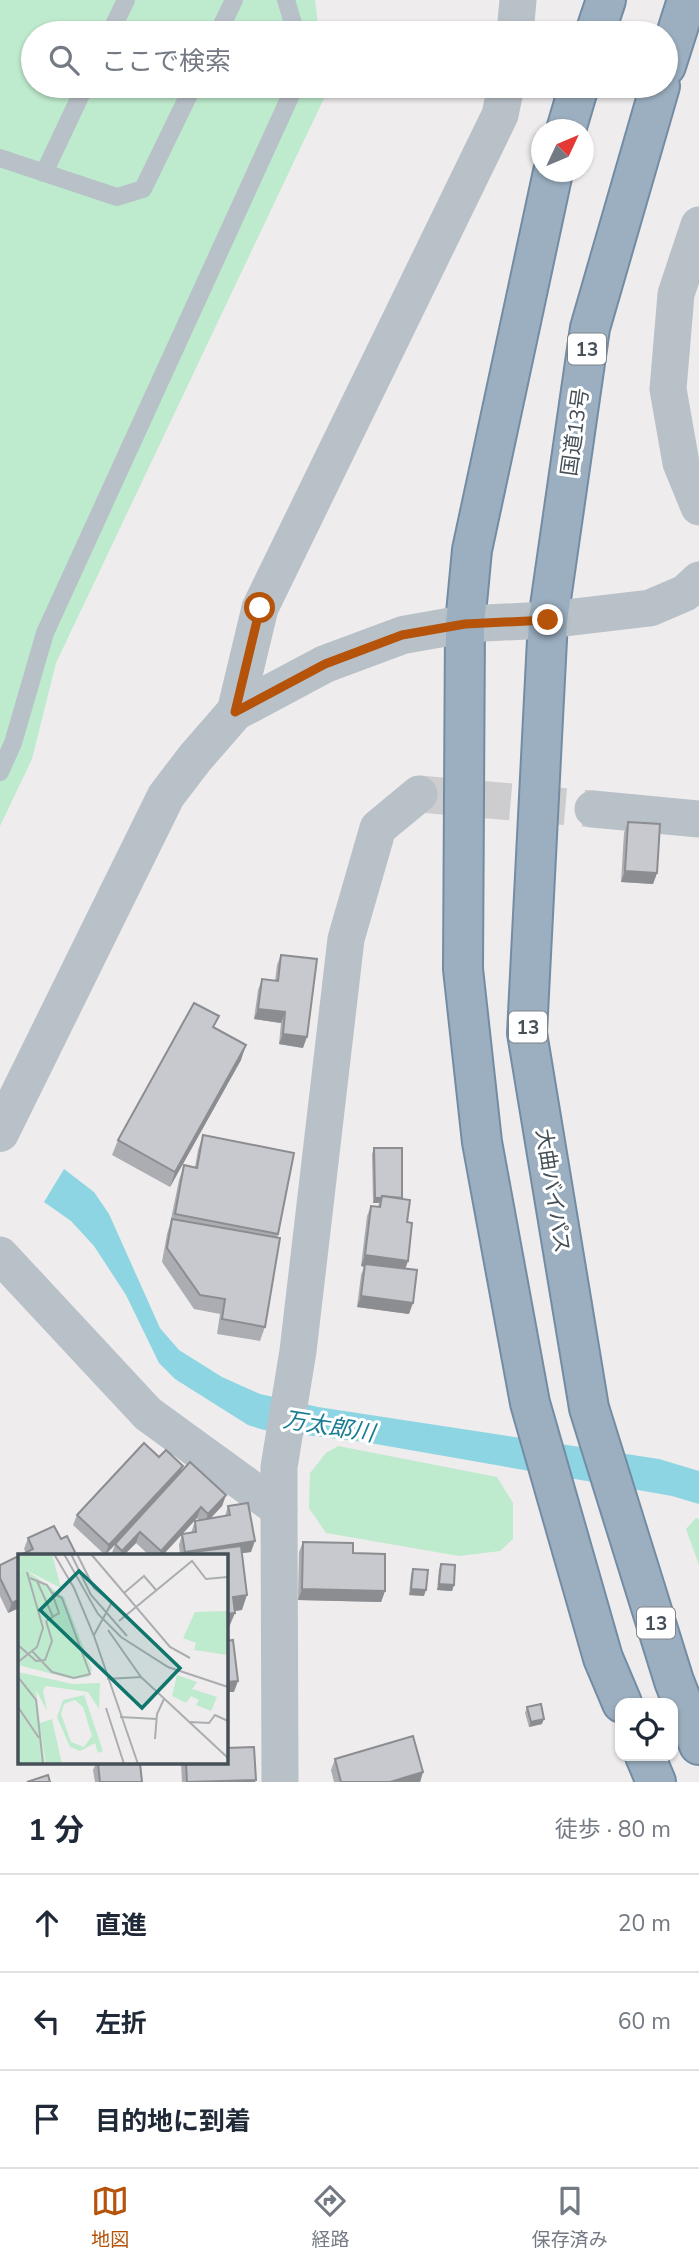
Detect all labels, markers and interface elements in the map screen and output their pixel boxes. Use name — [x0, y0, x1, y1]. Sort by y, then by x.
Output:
search box — [21, 21, 678, 98]
icon: search — [45, 41, 83, 79]
text: ここで検索 — [101, 44, 231, 79]
north arrow — [531, 119, 594, 182]
road number: 13 — [568, 334, 606, 364]
street label: 国道13号 — [555, 386, 595, 478]
route start — [244, 592, 275, 623]
route end — [532, 604, 563, 635]
road number: 13 — [509, 1012, 547, 1042]
street label: 大曲バイパス — [529, 1127, 577, 1255]
water label: 万太郎川 — [281, 1404, 380, 1449]
inset map — [18, 1554, 228, 1764]
road number: 13 — [637, 1608, 675, 1638]
map controls — [615, 1698, 678, 1761]
button: locate — [615, 1698, 678, 1761]
text: 1 分 — [28, 1810, 84, 1851]
text: 徒歩 · 80 m — [555, 1814, 671, 1845]
icon: ahead — [28, 1904, 66, 1942]
text: 直進 — [95, 1908, 147, 1943]
text: 20 m — [618, 1908, 671, 1939]
icon: left — [28, 2002, 66, 2040]
text: 左折 — [95, 2006, 147, 2041]
text: 60 m — [618, 2006, 671, 2037]
icon: arrive — [28, 2100, 66, 2138]
text: 目的地に到着 — [95, 2104, 251, 2139]
tab: 地図 — [91, 2182, 129, 2253]
tab: 経路 — [311, 2182, 350, 2253]
tab: 保存済み — [532, 2182, 608, 2253]

